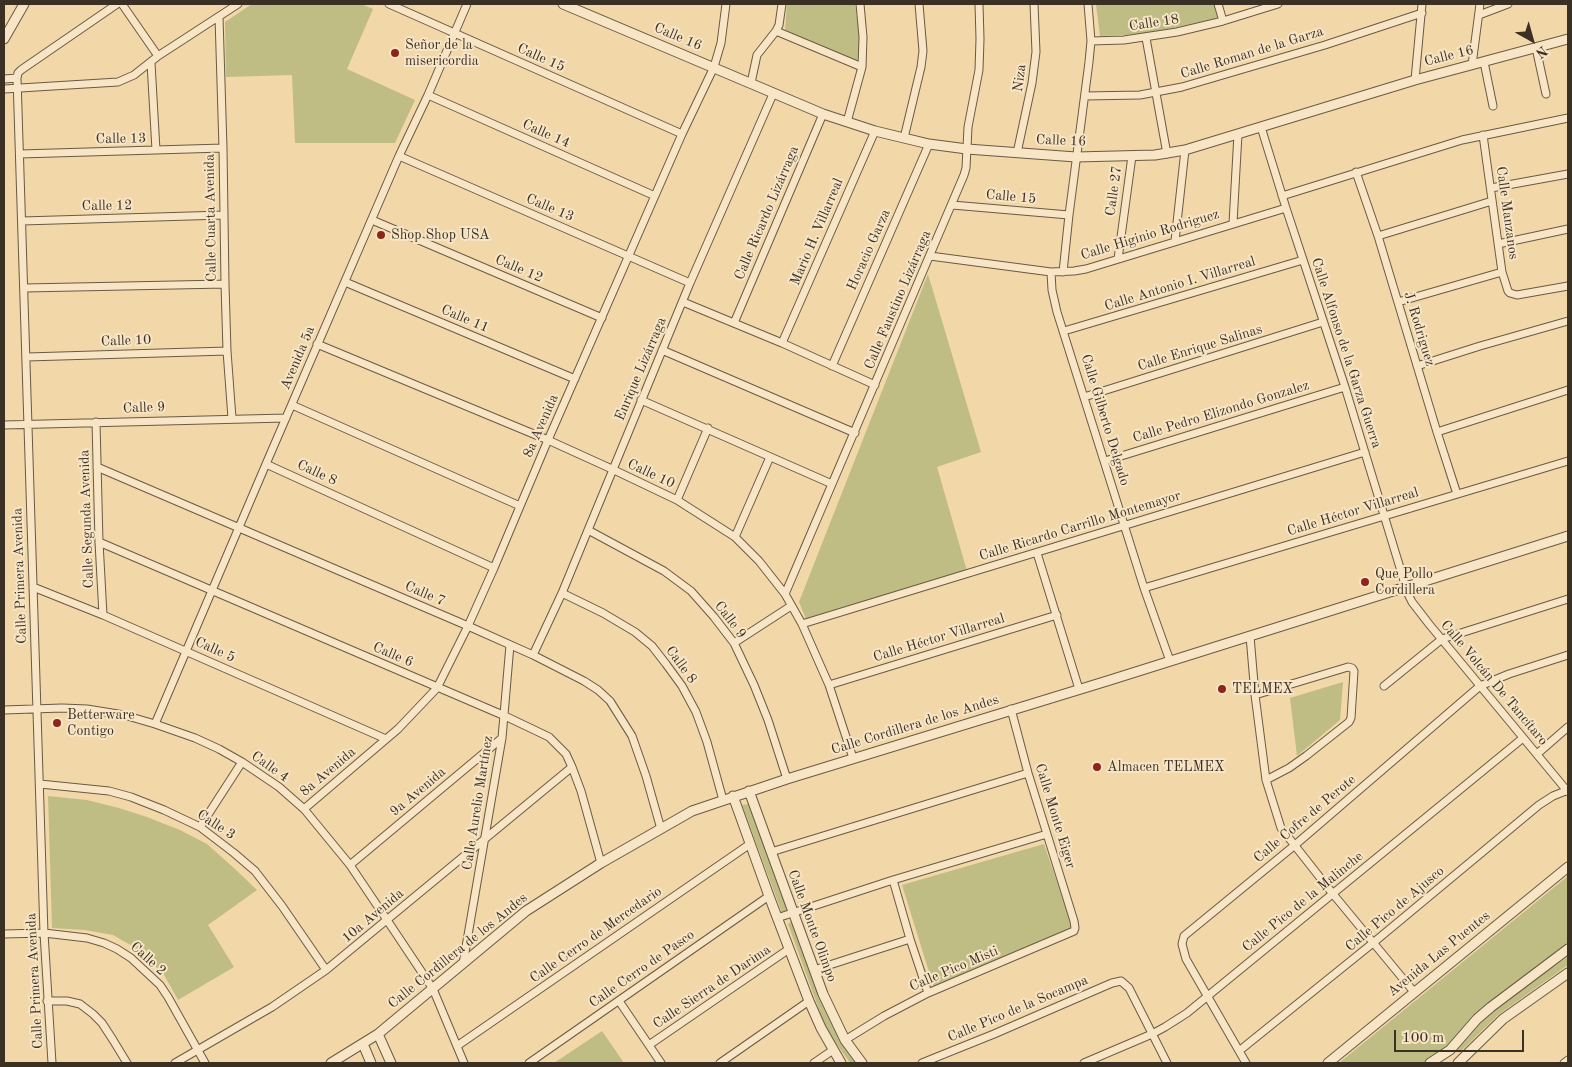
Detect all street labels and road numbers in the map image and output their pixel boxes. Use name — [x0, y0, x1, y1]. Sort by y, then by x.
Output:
street label: Calle 18 — [1128, 11, 1180, 35]
street label: Calle 16 — [651, 19, 705, 55]
street label: Calle Roman de la Garza — [1178, 23, 1326, 83]
street label: Calle 15 — [515, 40, 567, 76]
street label: Calle 16 — [1422, 42, 1476, 70]
street label: Niza — [1010, 63, 1030, 93]
street label: Calle 14 — [520, 116, 572, 152]
street label: Calle 13 — [96, 130, 146, 148]
street label: Calle 16 — [1035, 132, 1087, 150]
street label: Calle Ricardo Lizárraga — [731, 143, 803, 283]
street label: Calle Cuarta Avenida — [201, 154, 221, 282]
street label: Calle 27 — [1102, 165, 1126, 217]
street label: Calle Manzanos — [1492, 165, 1522, 261]
street label: Mario H. Villarreal — [787, 176, 847, 288]
street label: Calle 15 — [985, 186, 1037, 208]
street label: Calle 13 — [523, 190, 577, 226]
street label: Calle 12 — [82, 197, 132, 215]
street label: Calle Higinio Rodriguez — [1079, 206, 1221, 264]
street label: Horacio Garza — [844, 207, 894, 293]
street label: Calle Faustino Lizárraga — [861, 228, 935, 372]
street label: Calle 12 — [492, 251, 546, 287]
street label: Calle Antonio I. Villarreal — [1103, 253, 1257, 315]
street label: Calle Alfonso de la Garza Guerra — [1307, 256, 1385, 450]
street label: J. Rodriguez — [1400, 290, 1438, 368]
street label: Calle 11 — [438, 301, 492, 337]
street label: Enrique Lizárraga — [612, 315, 670, 423]
street label: Calle Enrique Salinas — [1136, 321, 1264, 375]
street label: Avenida 5a — [277, 324, 319, 392]
street label: Calle 10 — [100, 332, 152, 350]
street label: Calle Gilberto Delgado — [1077, 352, 1133, 488]
street label: Calle Pedro Elizondo Gonzalez — [1131, 377, 1311, 447]
street label: 8a Avenida — [520, 392, 562, 460]
street label: Calle 9 — [123, 399, 165, 417]
street label: Calle Segunda Avenida — [76, 449, 98, 589]
street label: Calle 8 — [294, 456, 340, 490]
street label: Calle 10 — [625, 456, 677, 492]
street label: Calle Héctor Villarreal — [1285, 484, 1421, 540]
street label: Calle Ricardo Carrillo Montemayor — [977, 487, 1183, 565]
street label: Calle Primera Avenida — [9, 508, 31, 644]
street label: Calle 7 — [402, 578, 448, 610]
street label: Calle 9 — [711, 598, 749, 642]
street label: Calle Héctor Villarreal — [871, 610, 1007, 666]
street label: Calle Volcán De Tancítaro — [1437, 617, 1551, 749]
street label: Calle 5 — [192, 634, 238, 666]
street label: Calle 6 — [370, 639, 416, 671]
street label: Calle 8 — [662, 643, 700, 687]
street label: Calle Cordillera de los Andes — [829, 691, 1001, 759]
street label: Calle Aurelio Martínez — [459, 734, 497, 872]
street label: 8a Avenida — [297, 744, 359, 800]
street label: Calle 4 — [248, 748, 292, 786]
street label: Calle Monte Eiger — [1031, 761, 1079, 871]
street label: 9a Avenida — [387, 764, 449, 820]
street label: Calle Cofre de Perote — [1251, 771, 1359, 867]
street label: Calle 3 — [194, 806, 238, 844]
street label: Calle Pico de la Malinche — [1239, 848, 1367, 956]
street label: Calle Pico de Ajusco — [1342, 863, 1448, 955]
street label: Calle Monte Olimpo — [784, 868, 840, 984]
street label: Calle Cerro de Mercedario — [527, 883, 665, 987]
street label: 10a Avenida — [339, 885, 407, 947]
street label: Calle Cordillera de los Andes — [385, 890, 531, 1012]
street label: Avenida Las Puentes — [1384, 907, 1494, 1001]
street label: Calle Primera Avenida — [23, 913, 47, 1049]
street label: Calle Cerro de Pasco — [586, 926, 698, 1012]
street label: Calle 2 — [127, 939, 169, 979]
street label: Calle Sierra de Darima — [650, 941, 774, 1033]
street label: Calle Pico Misti — [907, 943, 1001, 995]
street label: Calle Pico de la Socampa — [945, 972, 1091, 1046]

